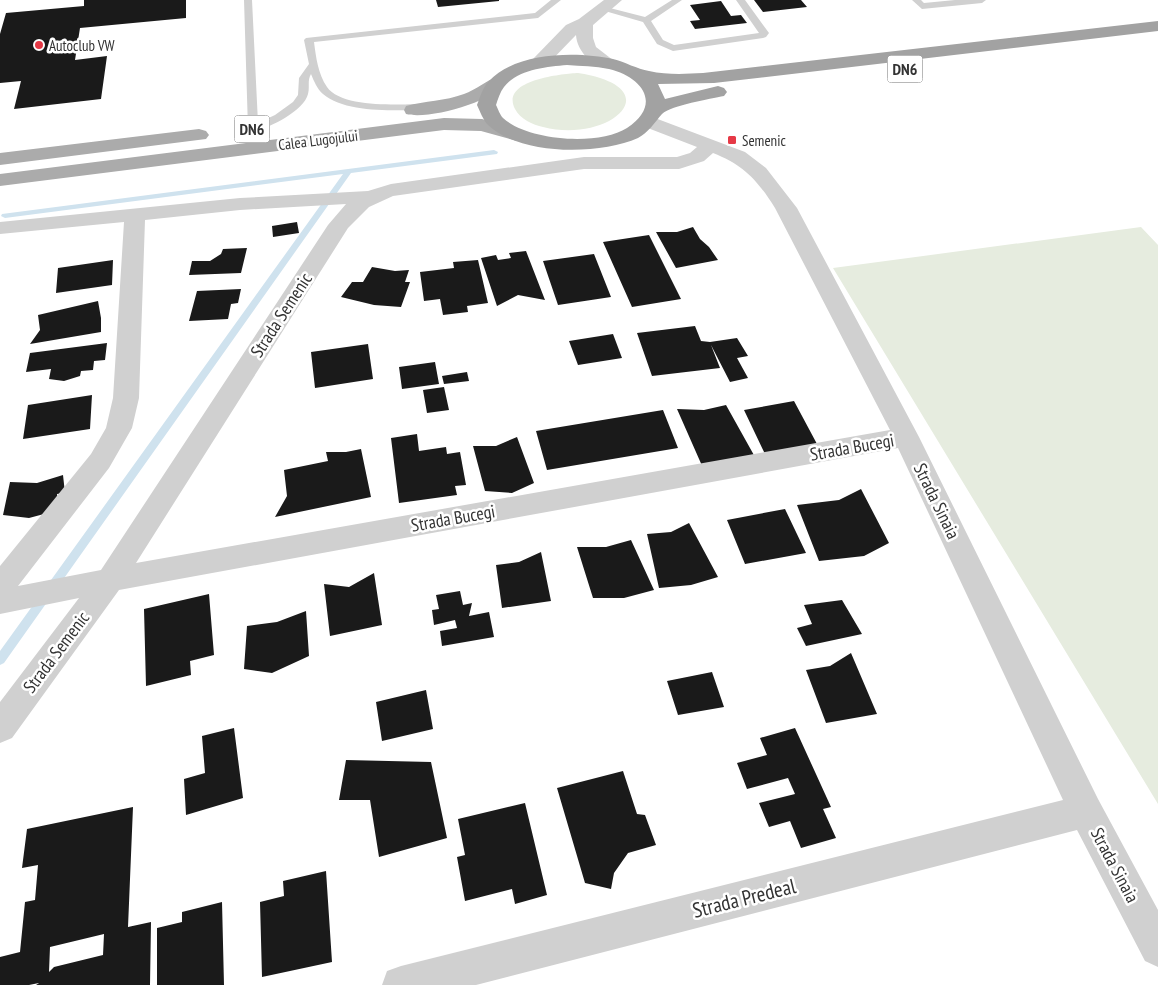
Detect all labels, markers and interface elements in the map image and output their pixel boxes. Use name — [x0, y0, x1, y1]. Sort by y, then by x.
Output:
place label: Autoclub VW — [49, 36, 115, 55]
marker: Autoclub VW — [33, 39, 45, 51]
road number: DN6 — [888, 56, 922, 82]
road number: DN6 — [234, 116, 270, 142]
street label: Calea Lugojului — [277, 126, 359, 154]
place label: Semenic — [742, 131, 786, 150]
marker: Semenic — [726, 134, 738, 146]
street label: Strada Semenic — [245, 268, 317, 362]
street label: Strada Bucegi — [808, 428, 896, 466]
street label: Strada Sinaia — [909, 459, 965, 543]
street label: Strada Bucegi — [409, 499, 497, 537]
street label: Strada Semenic — [18, 606, 94, 697]
street label: Strada Sinaia — [1086, 824, 1144, 906]
street label: Strada Predeal — [690, 872, 798, 924]

